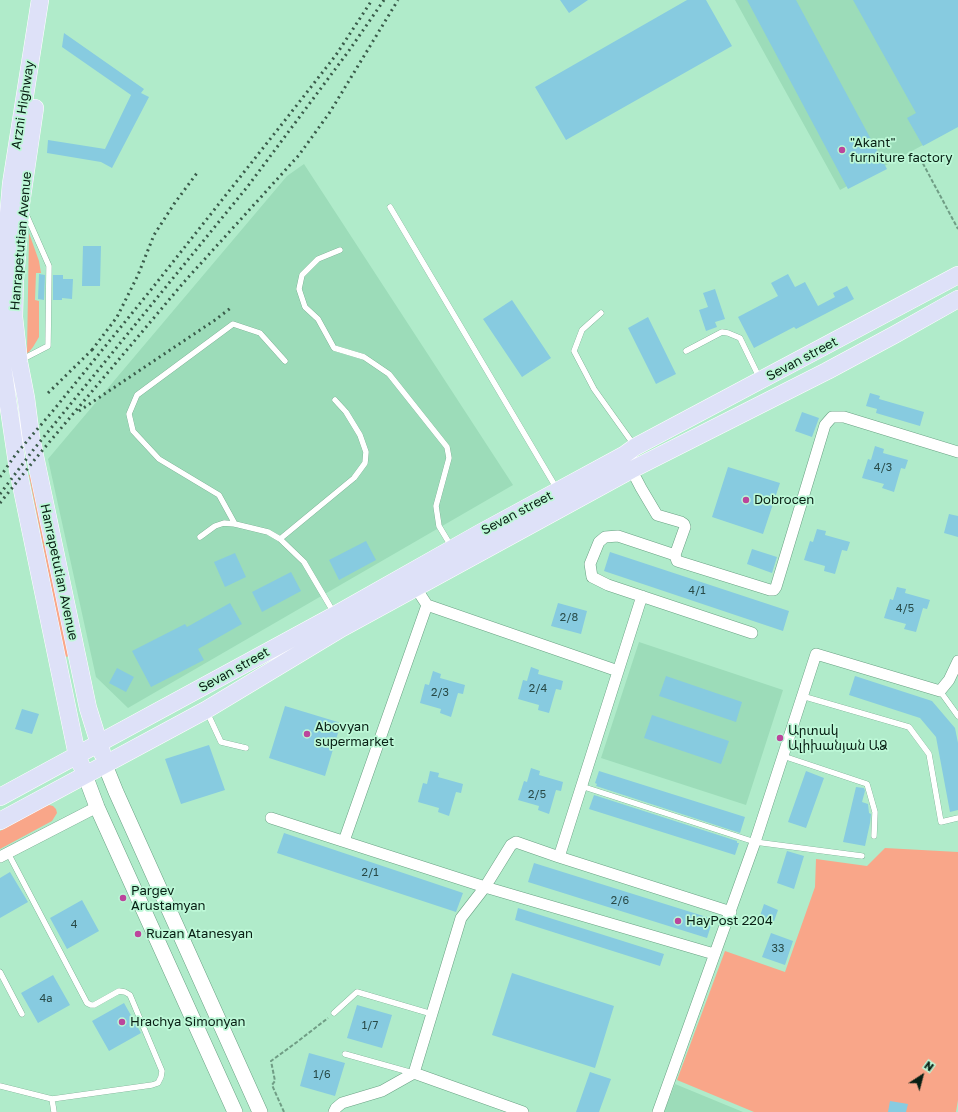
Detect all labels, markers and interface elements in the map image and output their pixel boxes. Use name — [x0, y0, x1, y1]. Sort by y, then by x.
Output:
street label: Arzni Highway — [8, 60, 38, 150]
place label: "Akant" furniture factory — [850, 135, 953, 166]
marker: "Akant" furniture factory — [837, 145, 847, 155]
street label: Hanrapetutian Avenue — [7, 171, 35, 311]
street label: Sevan street — [764, 334, 840, 384]
house number: 4/3 — [874, 461, 892, 475]
street label: Sevan street — [479, 488, 555, 538]
place label: Dobrocen — [754, 492, 814, 508]
marker: Dobrocen — [741, 495, 751, 505]
street label: Hanrapetutian Avenue — [37, 502, 81, 642]
house number: 4/1 — [688, 584, 706, 598]
house number: 4/5 — [896, 602, 914, 616]
house number: 2/8 — [560, 611, 578, 625]
street label: Sevan street — [196, 644, 272, 696]
house number: 2/4 — [529, 682, 547, 696]
house number: 2/3 — [431, 686, 449, 700]
place label: Abovyan supermarket — [315, 719, 394, 750]
place label: Արտակ Ալիխանյան ԱՁ — [788, 723, 888, 754]
marker: Abovyan supermarket — [302, 729, 312, 739]
marker: Արտակ Ալիխանյան ԱՁ — [775, 733, 785, 743]
house number: 2/5 — [528, 788, 546, 802]
house number: 2/1 — [362, 866, 378, 880]
place label: Pargev Arustamyan — [131, 883, 206, 914]
marker: Pargev Arustamyan — [118, 893, 128, 903]
house number: 2/6 — [611, 894, 629, 908]
place label: HayPost 2204 — [686, 913, 773, 929]
marker: HayPost 2204 — [673, 916, 683, 926]
house number: 4 — [71, 918, 77, 932]
place label: Ruzan Atanesyan — [146, 926, 253, 942]
marker: Ruzan Atanesyan — [133, 929, 143, 939]
house number: 33 — [772, 942, 784, 956]
house number: 4a — [40, 992, 52, 1006]
place label: Hrachya Simonyan — [130, 1014, 246, 1030]
marker: Hrachya Simonyan — [117, 1017, 127, 1027]
house number: 1/7 — [362, 1019, 378, 1033]
north arrow — [902, 1056, 942, 1096]
text: N — [922, 1058, 937, 1074]
house number: 1/6 — [313, 1068, 331, 1082]

